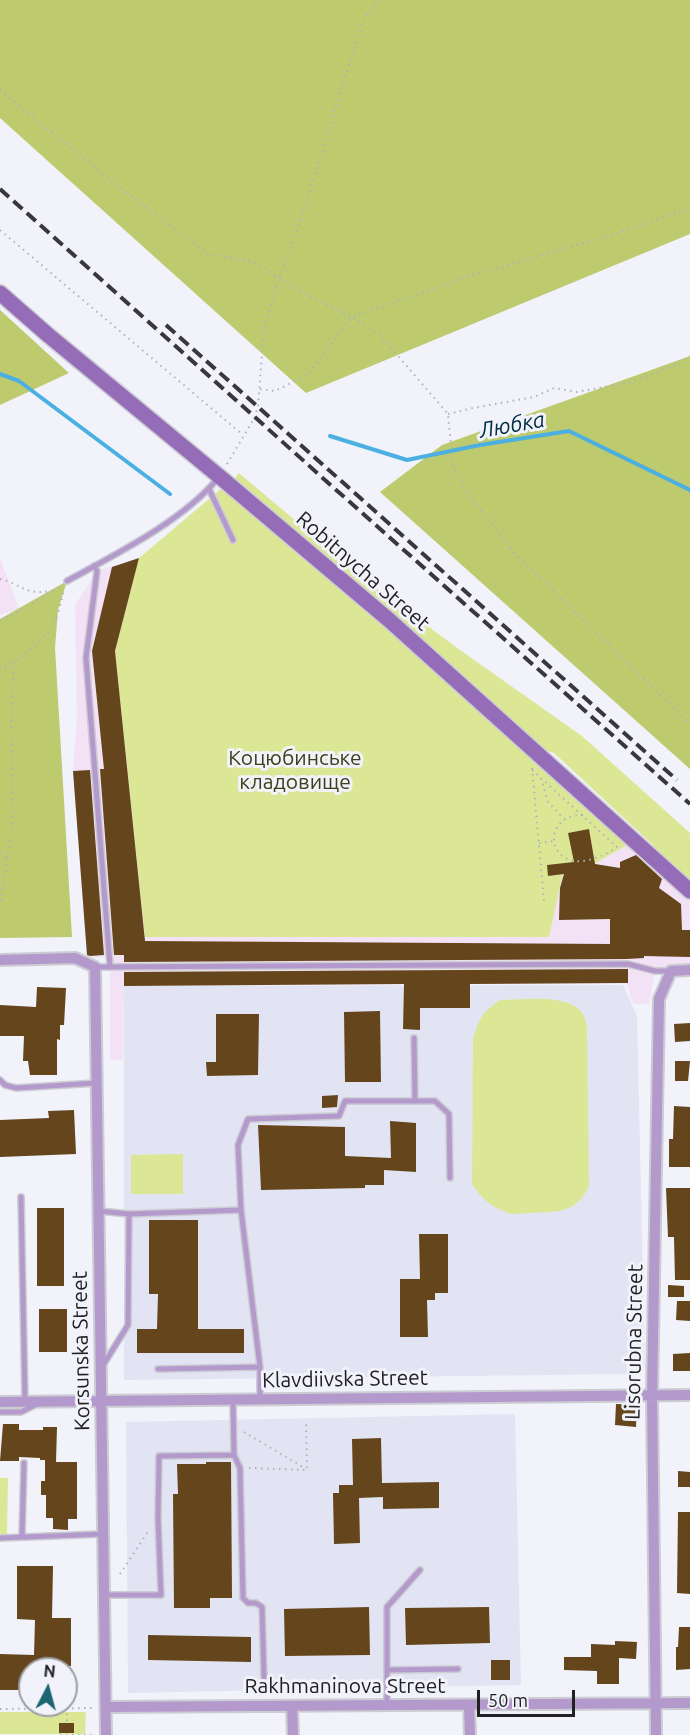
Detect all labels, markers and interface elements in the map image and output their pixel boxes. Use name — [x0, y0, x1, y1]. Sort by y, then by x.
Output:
water label: Любка — [477, 406, 547, 444]
street label: Robitnycha Street — [291, 506, 435, 636]
park label: Коцюбинське кладовище — [228, 745, 362, 795]
street label: Lisorubna Street — [620, 1264, 648, 1420]
street label: Korsunska Street — [67, 1271, 95, 1431]
street label: Klavdiivska Street — [262, 1365, 428, 1393]
north arrow — [18, 1657, 78, 1717]
text: N — [43, 1662, 57, 1681]
street label: Rakhmaninova Street — [244, 1673, 446, 1699]
scale bar — [480, 1678, 578, 1716]
text: 50 m — [488, 1690, 528, 1710]

